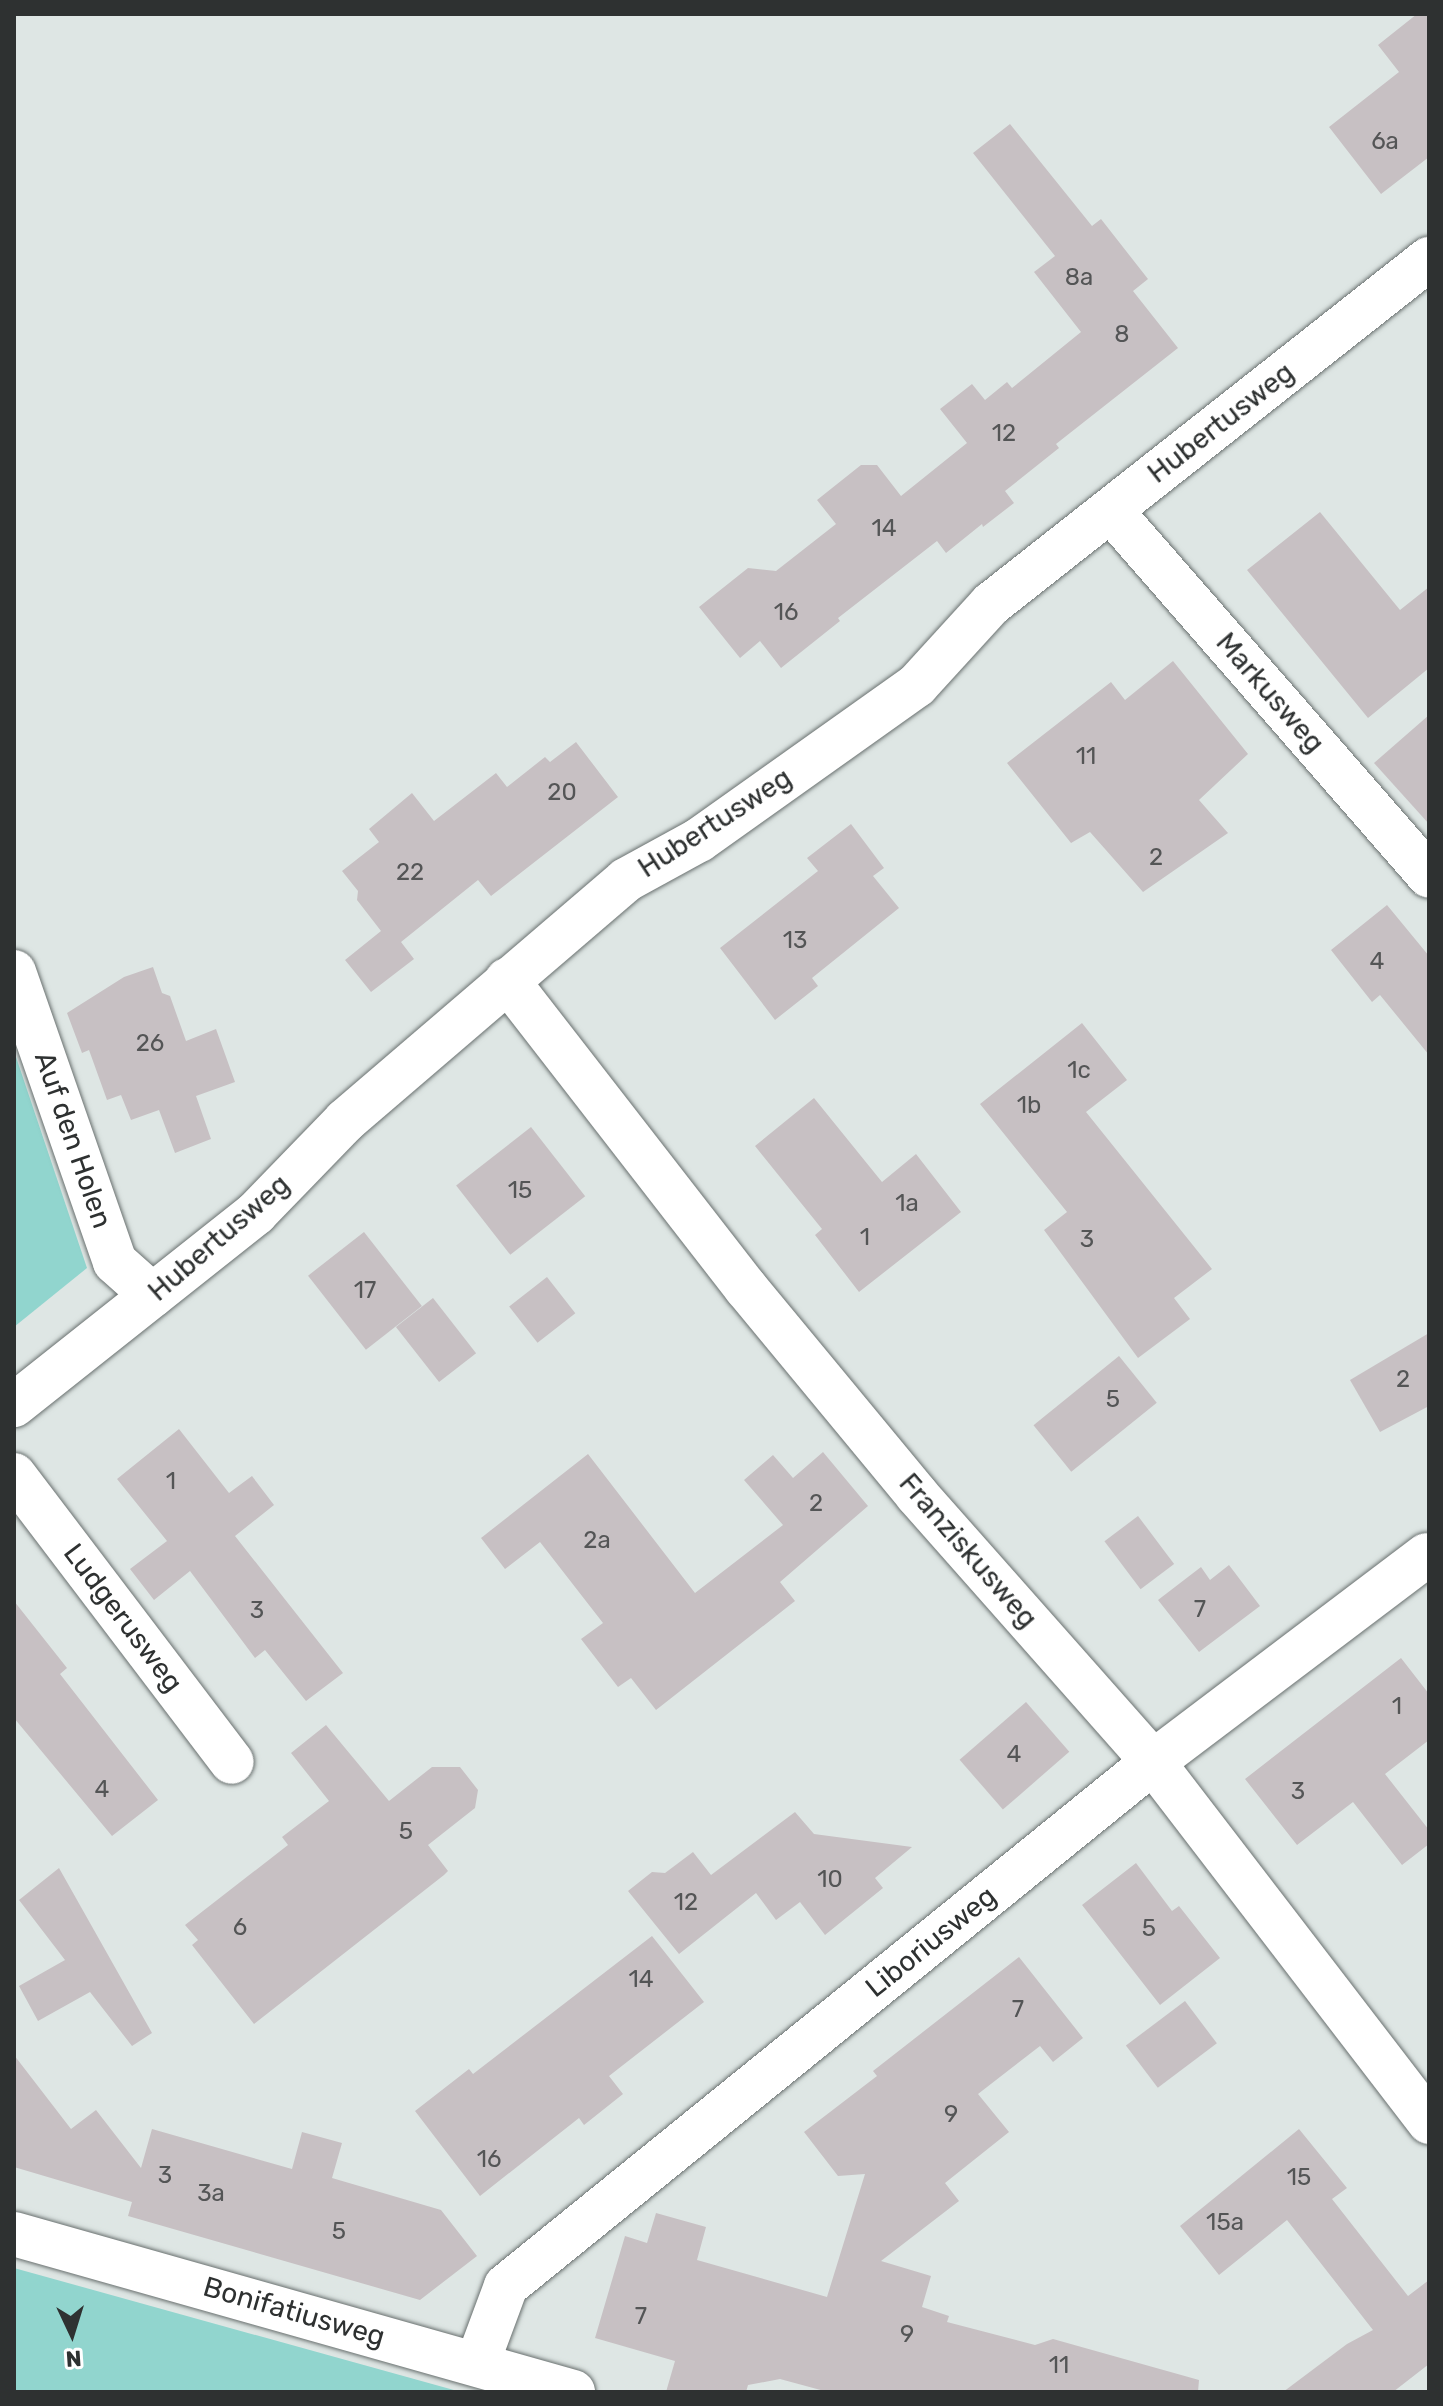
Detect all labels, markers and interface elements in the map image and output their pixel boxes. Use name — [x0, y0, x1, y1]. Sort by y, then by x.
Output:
house number: 6a — [1371, 128, 1399, 156]
house number: 8a — [1065, 264, 1093, 292]
house number: 8 — [1114, 321, 1130, 349]
street label: Hubertusweg — [1141, 356, 1301, 490]
house number: 12 — [992, 420, 1016, 448]
house number: 14 — [871, 515, 897, 543]
house number: 16 — [774, 599, 798, 627]
street label: Markusweg — [1209, 626, 1331, 760]
house number: 11 — [1076, 743, 1096, 771]
street label: Hubertusweg — [632, 761, 798, 885]
house number: 20 — [547, 779, 577, 807]
house number: 2 — [1149, 844, 1163, 872]
house number: 22 — [396, 859, 424, 887]
house number: 13 — [783, 927, 807, 955]
house number: 4 — [1370, 948, 1384, 976]
house number: 26 — [136, 1030, 164, 1058]
street label: Auf den Holen — [27, 1047, 119, 1233]
house number: 1c — [1067, 1057, 1091, 1085]
house number: 1b — [1017, 1092, 1041, 1120]
street label: Hubertusweg — [142, 1168, 296, 1308]
house number: 15 — [508, 1177, 532, 1205]
house number: 1a — [895, 1190, 919, 1218]
house number: 1 — [860, 1224, 870, 1252]
house number: 3 — [1080, 1226, 1094, 1254]
house number: 17 — [354, 1277, 376, 1305]
house number: 2 — [1396, 1366, 1410, 1394]
house number: 5 — [1106, 1386, 1120, 1414]
street label: Franziskusweg — [892, 1467, 1044, 1635]
house number: 1 — [166, 1468, 176, 1496]
house number: 2 — [809, 1490, 823, 1518]
house number: 2a — [583, 1527, 611, 1555]
street label: Ludgerusweg — [56, 1537, 190, 1699]
house number: 7 — [1194, 1596, 1206, 1624]
house number: 3 — [250, 1597, 264, 1625]
house number: 1 — [1392, 1693, 1402, 1721]
house number: 4 — [1007, 1741, 1021, 1769]
house number: 4 — [95, 1776, 109, 1804]
house number: 3 — [1291, 1778, 1305, 1806]
house number: 5 — [399, 1818, 413, 1846]
house number: 10 — [817, 1866, 843, 1894]
street label: Liboriusweg — [859, 1879, 1003, 2005]
house number: 12 — [674, 1889, 698, 1917]
house number: 6 — [233, 1914, 247, 1942]
house number: 5 — [1142, 1915, 1156, 1943]
house number: 14 — [628, 1966, 654, 1994]
house number: 7 — [1012, 1996, 1024, 2024]
house number: 9 — [944, 2101, 958, 2129]
house number: 16 — [477, 2146, 501, 2174]
house number: 3 — [158, 2162, 172, 2190]
house number: 15 — [1287, 2164, 1311, 2192]
house number: 3a — [197, 2180, 225, 2208]
house number: 15a — [1206, 2209, 1244, 2237]
house number: 5 — [332, 2218, 346, 2246]
street label: Bonifatiusweg — [199, 2270, 389, 2354]
north arrow — [32, 2294, 112, 2374]
house number: 7 — [635, 2303, 647, 2331]
house number: 9 — [900, 2321, 914, 2349]
text: N — [65, 2344, 83, 2372]
house number: 11 — [1049, 2352, 1069, 2380]

